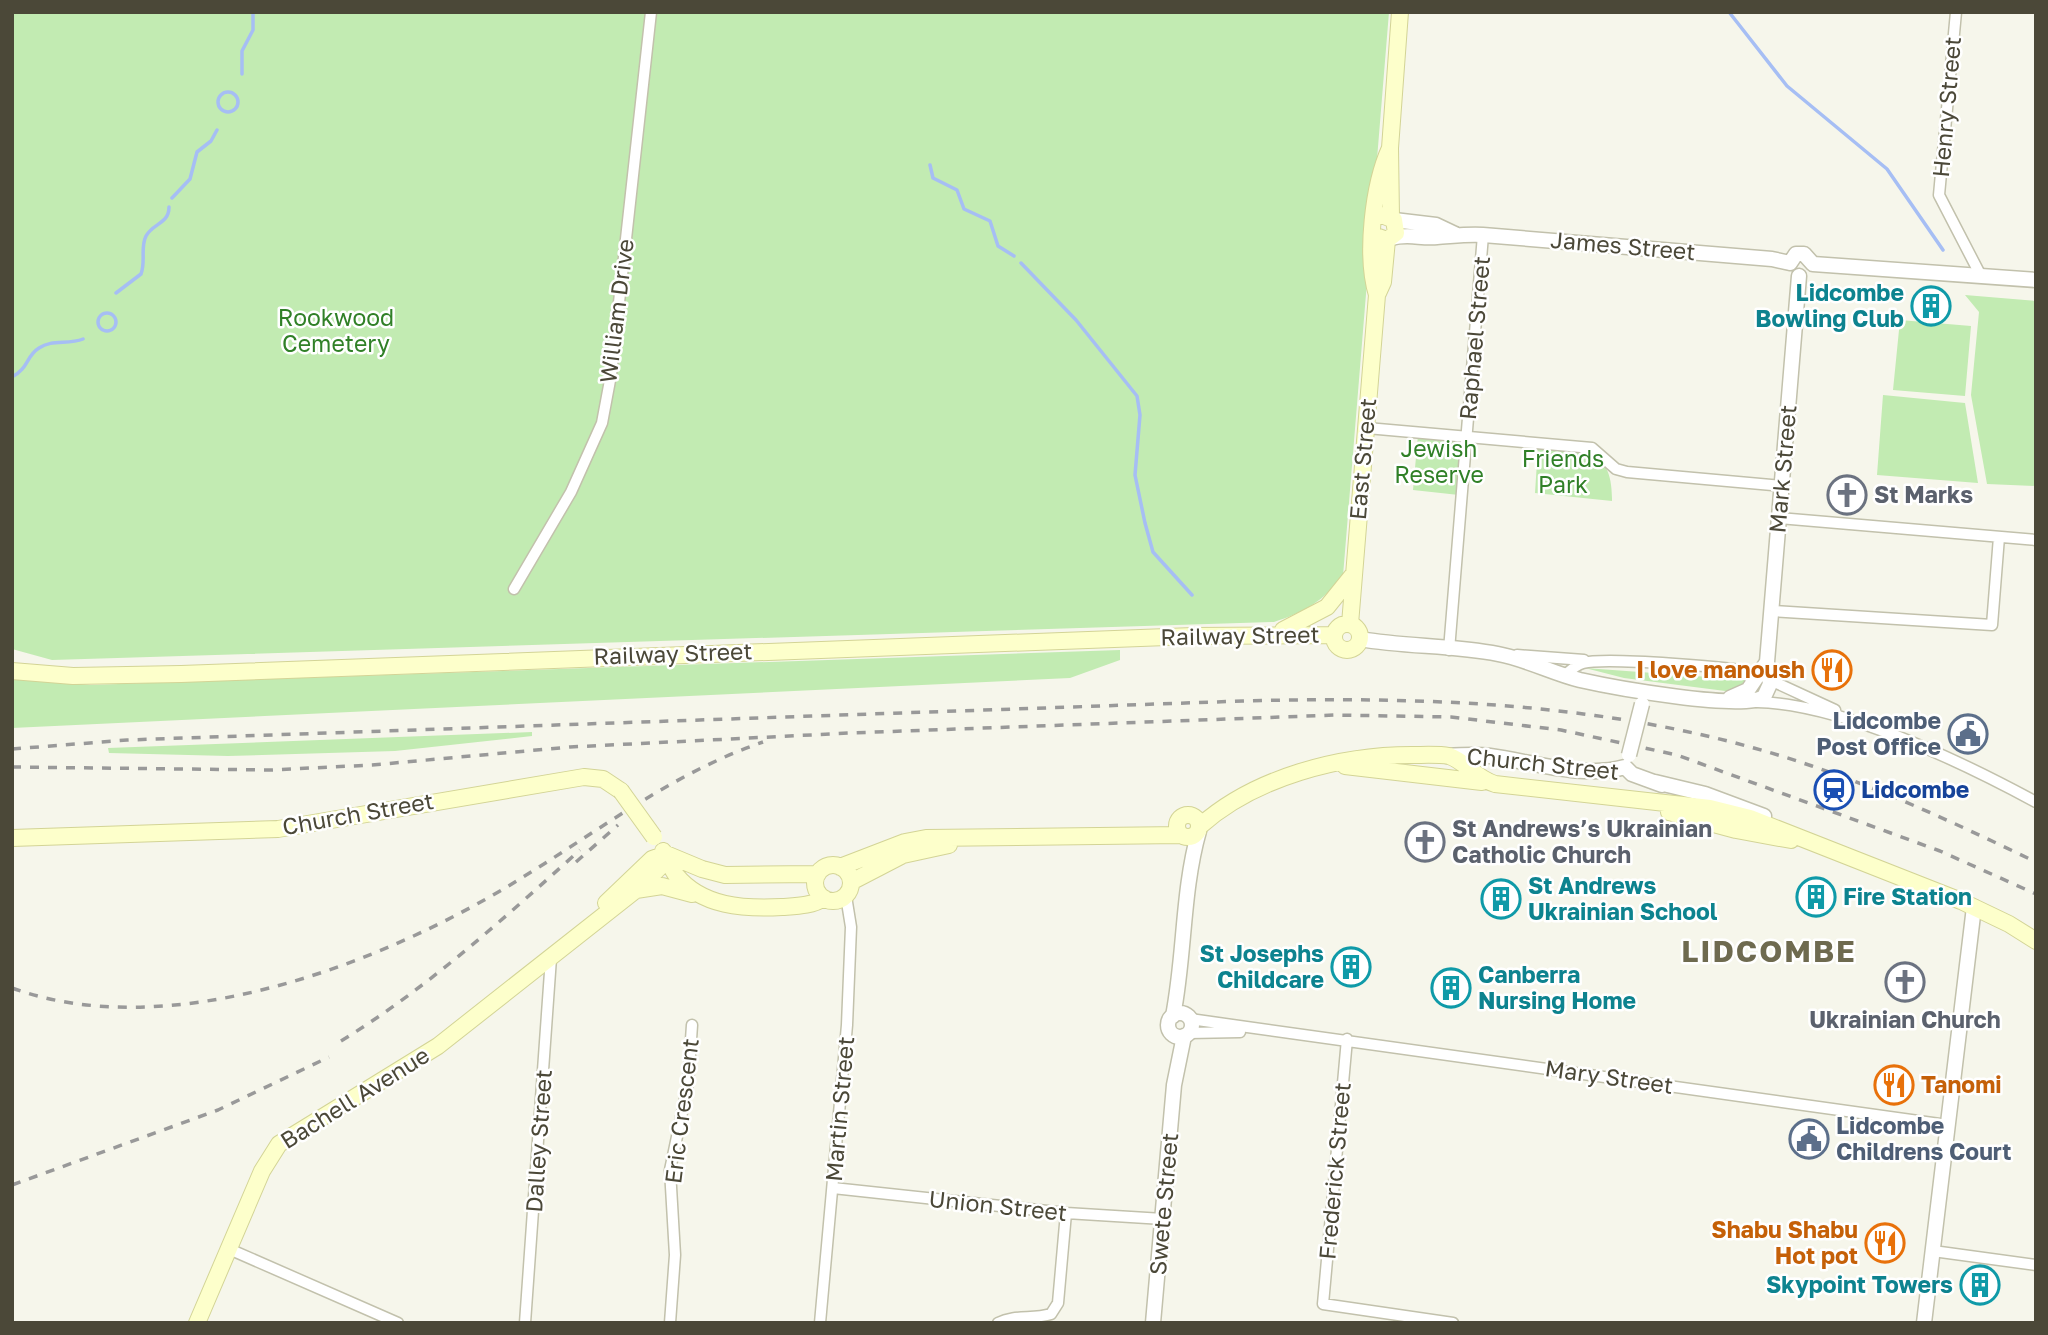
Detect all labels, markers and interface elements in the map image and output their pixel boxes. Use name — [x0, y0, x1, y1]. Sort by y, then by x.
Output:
street label: Henry Street — [1926, 35, 1966, 179]
street label: James Street — [1549, 225, 1697, 265]
street label: William Drive — [593, 237, 639, 385]
street label: Raphael Street — [1453, 255, 1495, 421]
place label: Lidcombe Bowling Club — [1755, 278, 1904, 332]
building icon: Lidcombe Bowling Club — [1910, 285, 1952, 327]
park label: Rookwood Cemetery — [278, 303, 394, 357]
street label: East Street — [1343, 397, 1381, 521]
street label: Mark Street — [1762, 404, 1802, 534]
park label: Jewish Reserve — [1394, 434, 1484, 488]
park label: Friends Park — [1522, 444, 1604, 498]
church icon: St Marks — [1826, 474, 1868, 516]
place label: St Marks — [1874, 480, 1973, 508]
street label: Railway Street — [1160, 620, 1320, 650]
street label: Railway Street — [593, 636, 753, 670]
restaurant icon: I love manoush — [1811, 649, 1853, 691]
place label: I love manoush — [1636, 655, 1805, 683]
place label: Lidcombe Post Office — [1816, 706, 1941, 760]
public building icon: Lidcombe Post Office — [1947, 713, 1989, 755]
street label: Church Street — [1466, 741, 1621, 785]
station icon: Lidcombe — [1813, 769, 1855, 811]
place label: Lidcombe — [1861, 775, 1969, 803]
street label: Church Street — [280, 786, 436, 840]
place label: St Andrews’s Ukrainian Catholic Church — [1452, 814, 1712, 868]
church icon: St Andrews’s Ukrainian Catholic Church — [1404, 821, 1446, 863]
place label: St Andrews Ukrainian School — [1528, 871, 1718, 925]
building icon: Fire Station — [1795, 876, 1837, 918]
building icon: St Andrews Ukrainian School — [1480, 878, 1522, 920]
place label: Fire Station — [1843, 882, 1972, 910]
district label: LIDCOMBE — [1681, 933, 1857, 969]
place label: St Josephs Childcare — [1200, 939, 1324, 993]
building icon: St Josephs Childcare — [1330, 946, 1372, 988]
place label: Canberra Nursing Home — [1478, 960, 1636, 1014]
church icon: Ukrainian Church — [1884, 961, 1926, 1003]
building icon: Canberra Nursing Home — [1430, 967, 1472, 1009]
place label: Ukrainian Church — [1809, 1005, 2001, 1033]
street label: Martin Street — [819, 1035, 859, 1183]
street label: Eric Crescent — [658, 1037, 704, 1185]
street label: Bachell Avenue — [275, 1040, 434, 1154]
street label: Mary Street — [1543, 1053, 1675, 1099]
restaurant icon: Tanomi — [1873, 1064, 1915, 1106]
street label: Dalley Street — [519, 1069, 557, 1213]
place label: Tanomi — [1921, 1070, 2002, 1098]
street label: Frederick Street — [1312, 1081, 1356, 1261]
place label: Lidcombe Childrens Court — [1836, 1111, 2011, 1165]
public building icon: Lidcombe Childrens Court — [1788, 1118, 1830, 1160]
street label: Swete Street — [1143, 1132, 1183, 1276]
street label: Union Street — [928, 1184, 1069, 1226]
place label: Shabu Shabu Hot pot — [1711, 1215, 1858, 1269]
restaurant icon: Shabu Shabu Hot pot — [1864, 1222, 1906, 1264]
building icon: Skypoint Towers — [1959, 1264, 2001, 1306]
place label: Skypoint Towers — [1766, 1270, 1953, 1298]

